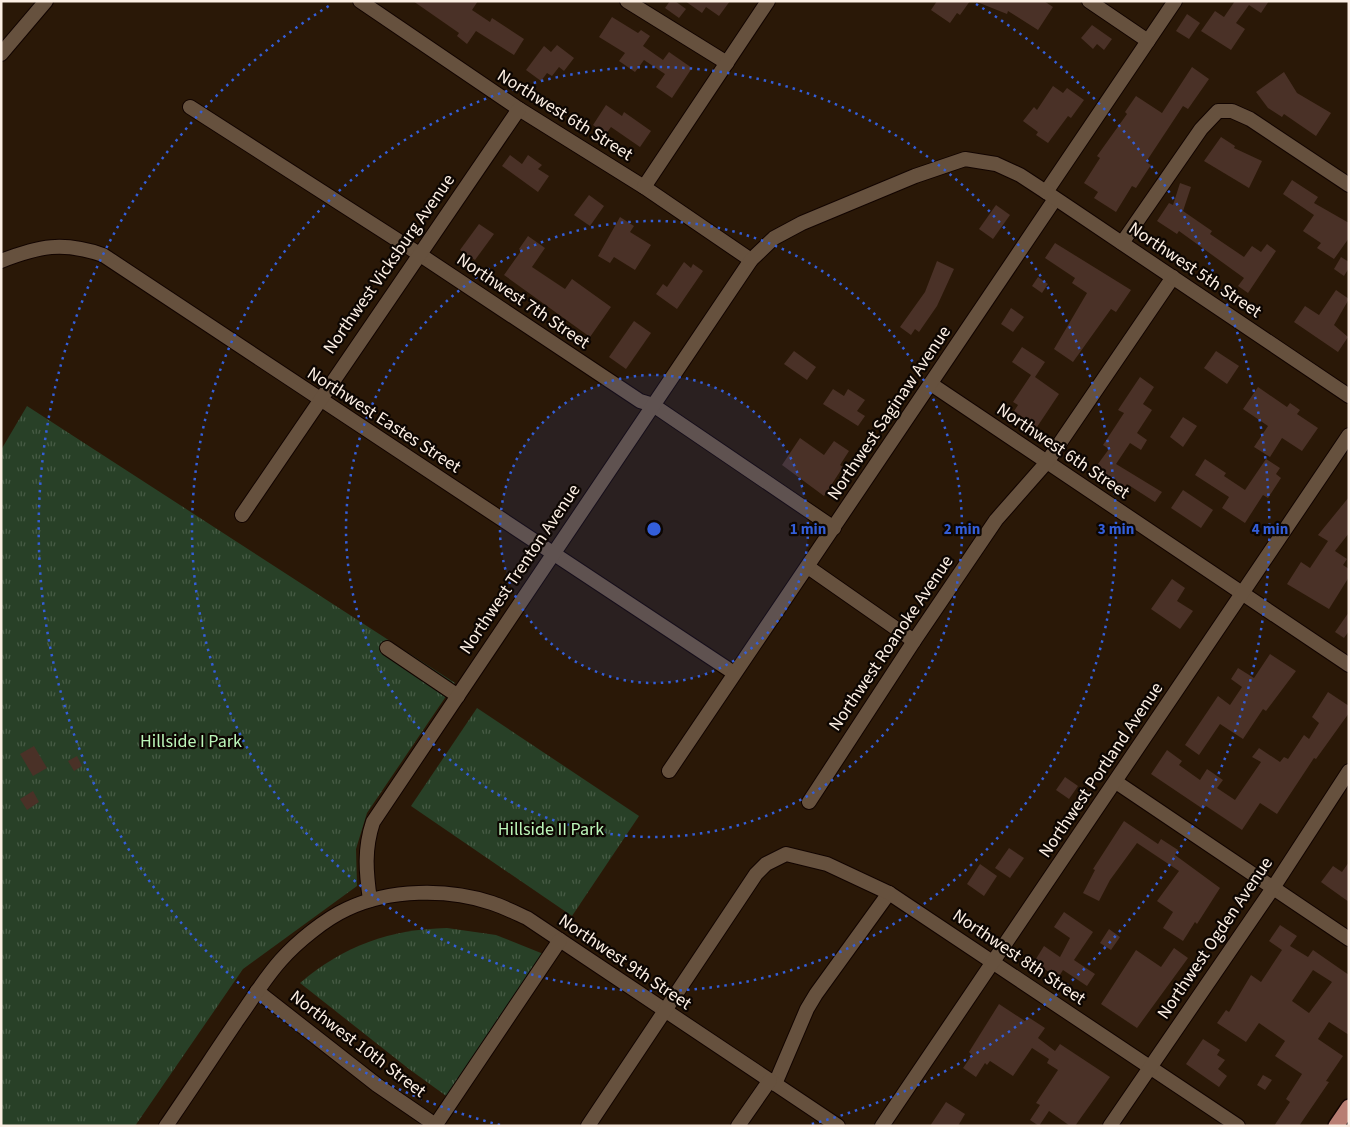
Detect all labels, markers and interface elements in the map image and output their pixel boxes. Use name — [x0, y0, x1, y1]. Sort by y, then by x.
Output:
street label: Northwest 6th Street — [492, 63, 638, 167]
street label: Northwest Vicksburg Avenue — [317, 169, 461, 359]
street label: Northwest 5th Street — [1123, 216, 1267, 324]
street label: Northwest 7th Street — [451, 247, 595, 355]
street label: Northwest Saginaw Avenue — [821, 321, 957, 505]
street label: Northwest Eastes Street — [302, 361, 466, 479]
street label: Northwest 6th Street — [991, 397, 1135, 505]
street label: Northwest Trenton Avenue — [454, 479, 586, 659]
text: 1 min — [790, 519, 826, 540]
text: 2 min — [944, 519, 980, 540]
text: 3 min — [1098, 519, 1134, 540]
text: 4 min — [1252, 519, 1288, 540]
centre of rings — [645, 520, 663, 538]
street label: Northwest Roanoke Avenue — [823, 550, 959, 736]
street label: Northwest Portland Avenue — [1033, 677, 1169, 863]
park label: Hillside I Park — [140, 729, 242, 754]
park label: Hillside II Park — [498, 817, 604, 842]
street label: Northwest Ogden Avenue — [1151, 852, 1279, 1024]
street label: Northwest 8th Street — [947, 903, 1091, 1011]
street label: Northwest 9th Street — [553, 908, 697, 1016]
street label: Northwest 10th Street — [285, 984, 431, 1104]

